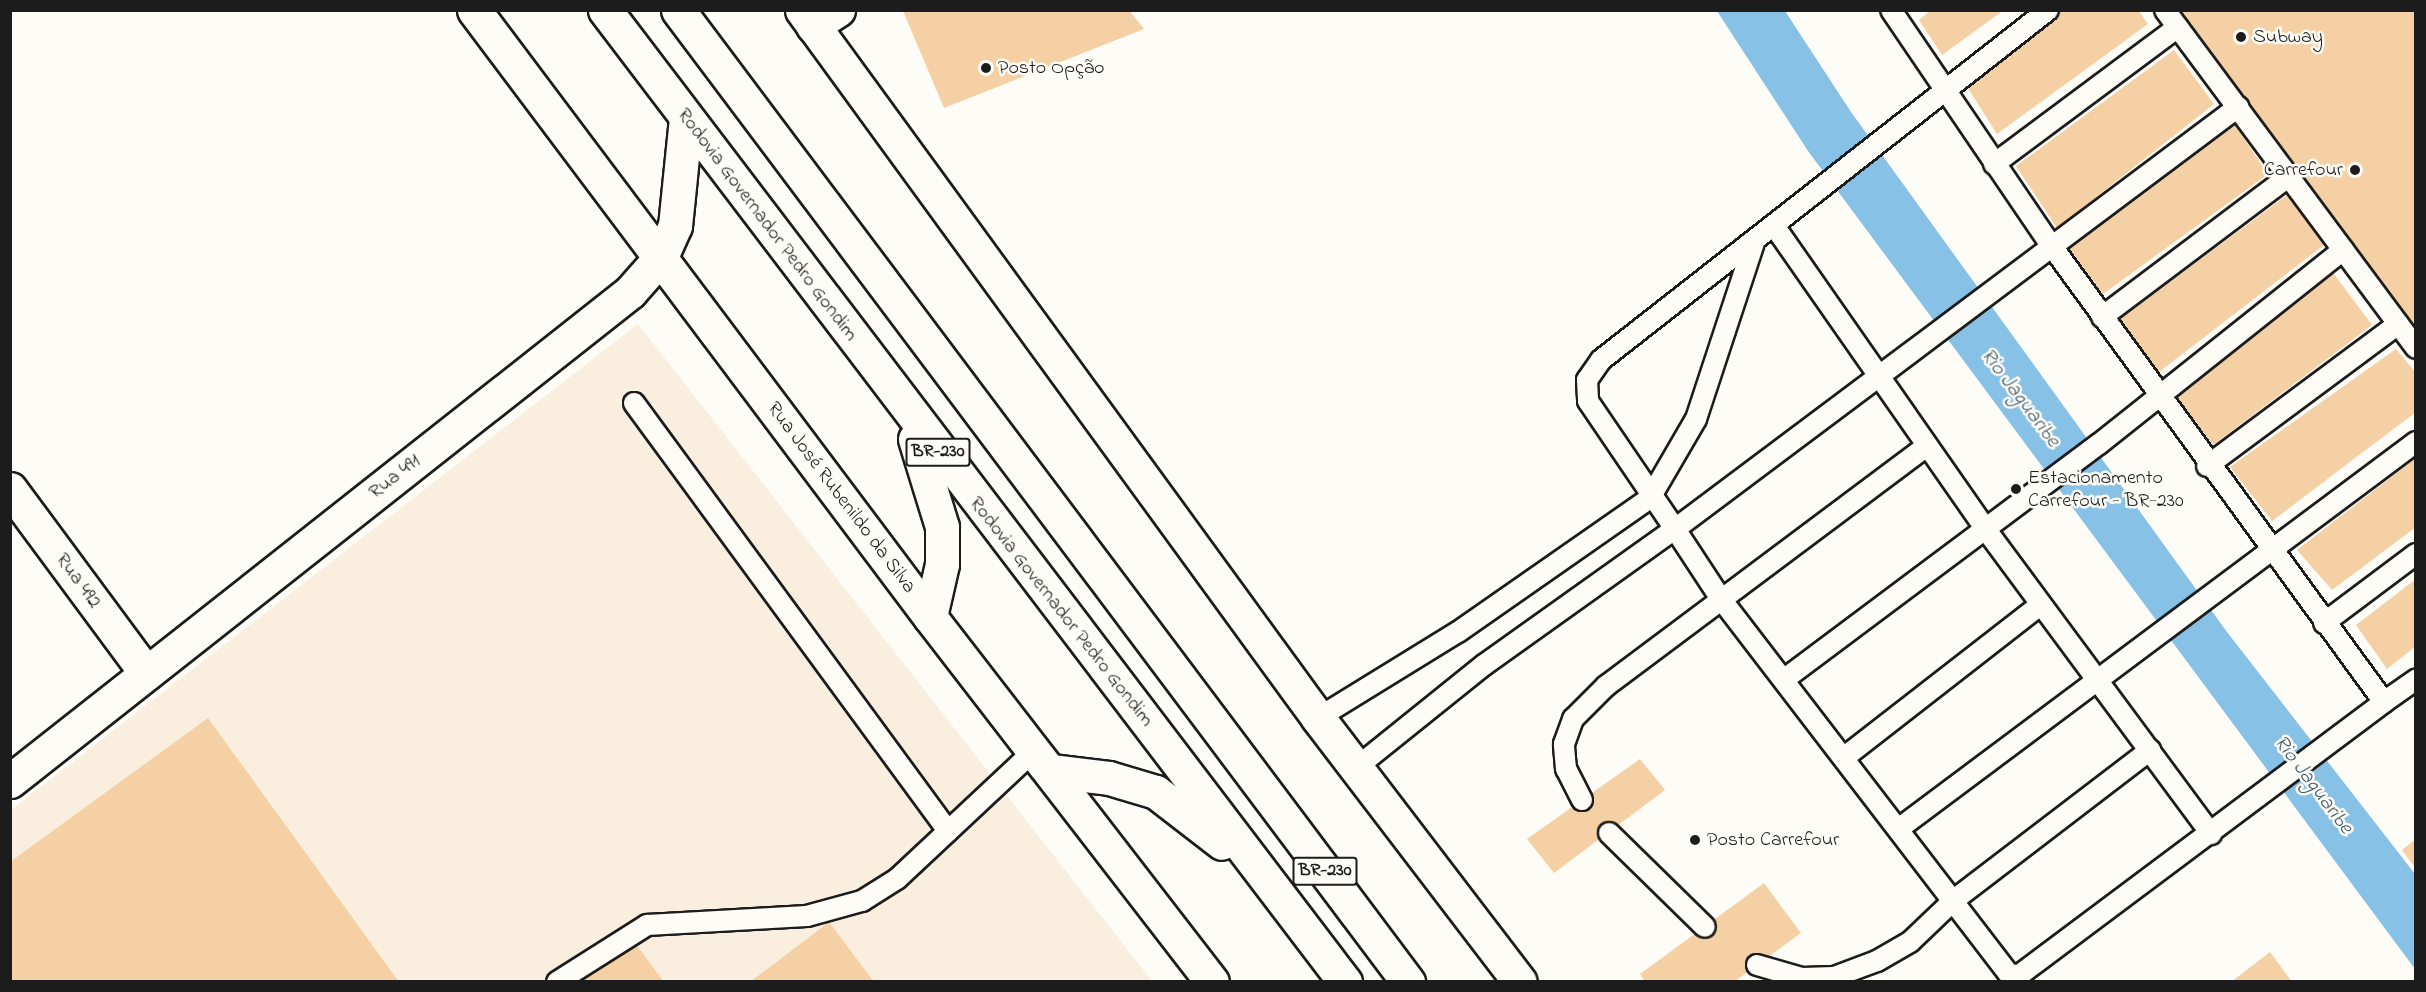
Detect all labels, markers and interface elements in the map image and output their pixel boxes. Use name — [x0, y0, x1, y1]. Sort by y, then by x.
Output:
place label: Subway — [2253, 25, 2323, 49]
marker: Subway — [2234, 30, 2248, 44]
place label: Posto Opção — [998, 56, 1104, 80]
marker: Posto Opção — [979, 61, 993, 75]
street label: Rodovia Governador Pedro Gondim — [672, 104, 862, 346]
place label: Carrefour — [2264, 158, 2343, 182]
marker: Carrefour — [2348, 163, 2362, 177]
water label: Rio Jaguaribe — [1975, 344, 2065, 452]
street label: Rua José Rubenildo da Silva — [761, 398, 921, 598]
road number: BR-230 — [905, 437, 971, 467]
street label: Rua 491 — [364, 449, 426, 505]
place label: Estacionamento Carrefour - BR-230 — [2028, 466, 2184, 513]
marker: Estacionamento Carrefour - BR-230 — [2009, 482, 2023, 496]
street label: Rodovia Governador Pedro Gondim — [964, 492, 1158, 732]
street label: Rua 492 — [50, 549, 106, 613]
water label: Rio Jaguaribe — [2268, 731, 2358, 839]
place label: Posto Carrefour — [1707, 828, 1839, 852]
marker: Posto Carrefour — [1688, 833, 1702, 847]
road number: BR-230 — [1292, 856, 1358, 886]

